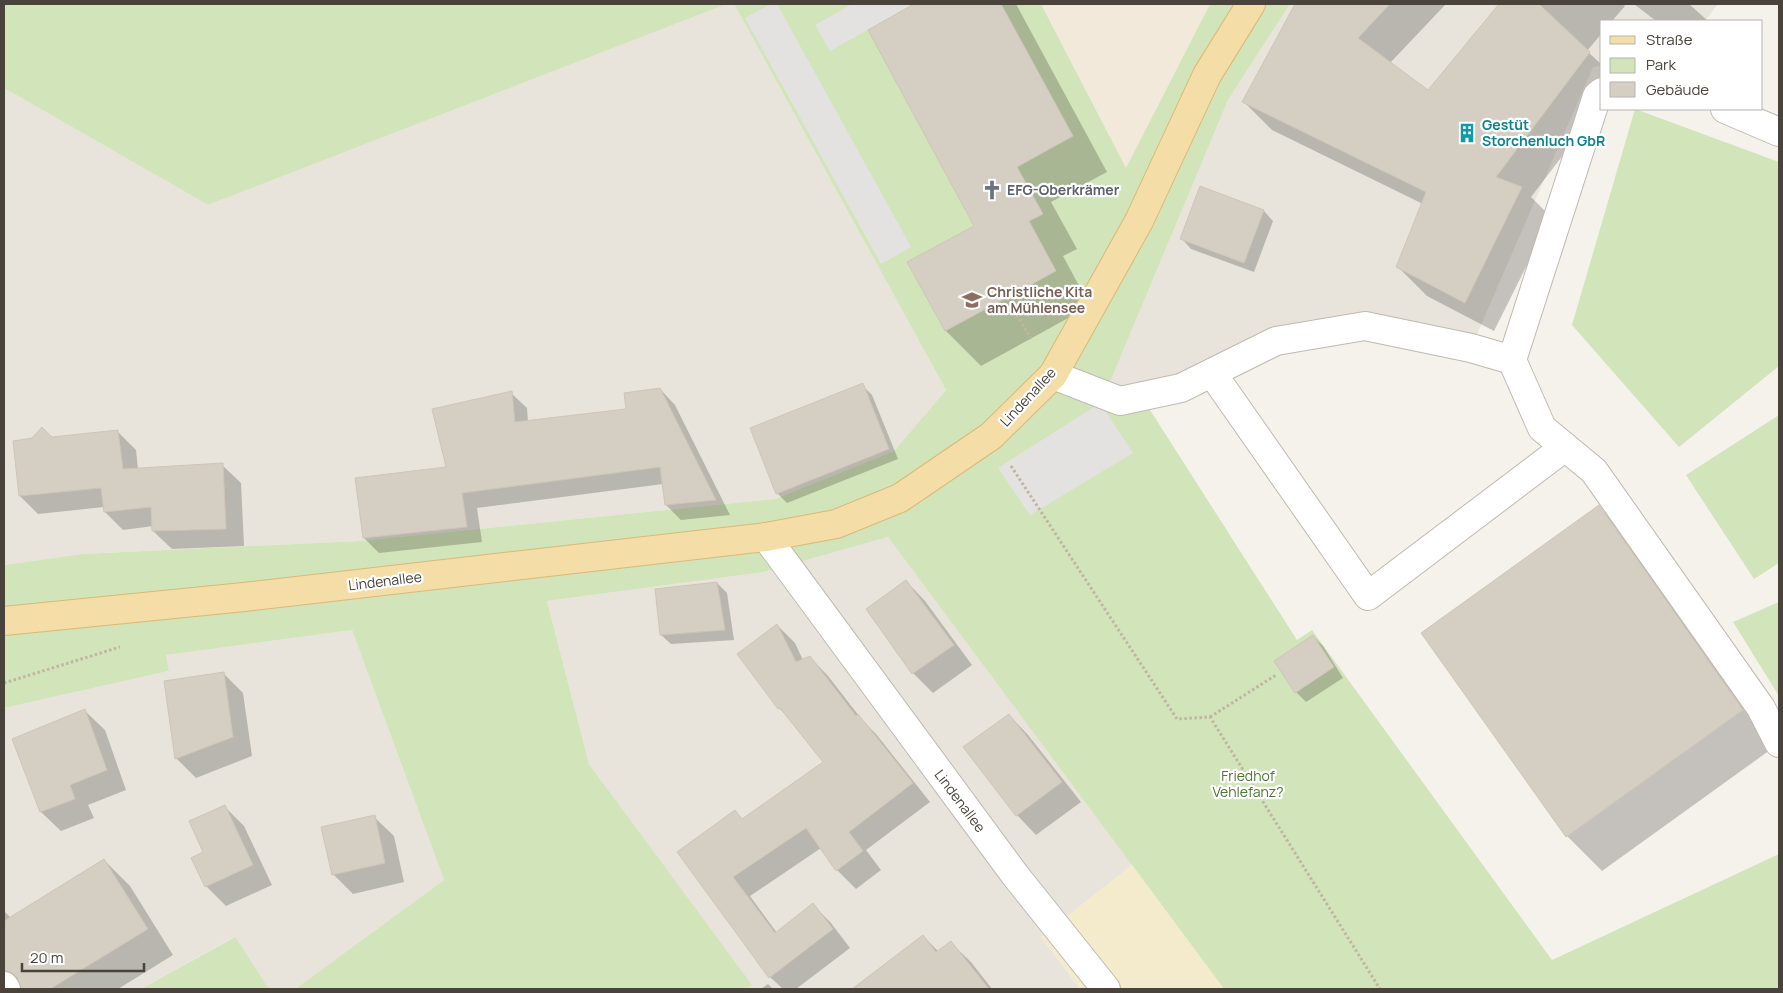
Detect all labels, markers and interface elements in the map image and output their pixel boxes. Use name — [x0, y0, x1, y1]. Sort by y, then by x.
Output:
legend — [1600, 20, 1763, 110]
text: Straße — [1646, 29, 1693, 50]
text: Park — [1646, 54, 1676, 75]
text: Gebäude — [1646, 79, 1709, 100]
place label: Gestüt Storchenluch GbR — [1482, 115, 1605, 150]
building icon: Gestüt Storchenluch GbR — [1456, 122, 1478, 144]
church icon: EFG-Oberkrämer — [981, 179, 1003, 201]
place label: EFG-Oberkrämer — [1007, 180, 1120, 199]
place label: Christliche Kita am Mühlensee — [987, 282, 1092, 317]
school or university icon: Christliche Kita am Mühlensee — [961, 289, 983, 311]
street label: Lindenallee — [995, 363, 1060, 430]
street label: Lindenallee — [347, 567, 423, 594]
street label: Lindenallee — [931, 765, 990, 836]
park label: Friedhof Vehlefanz? — [1212, 766, 1284, 801]
scale bar — [22, 940, 145, 972]
text: 20 m — [30, 947, 63, 968]

